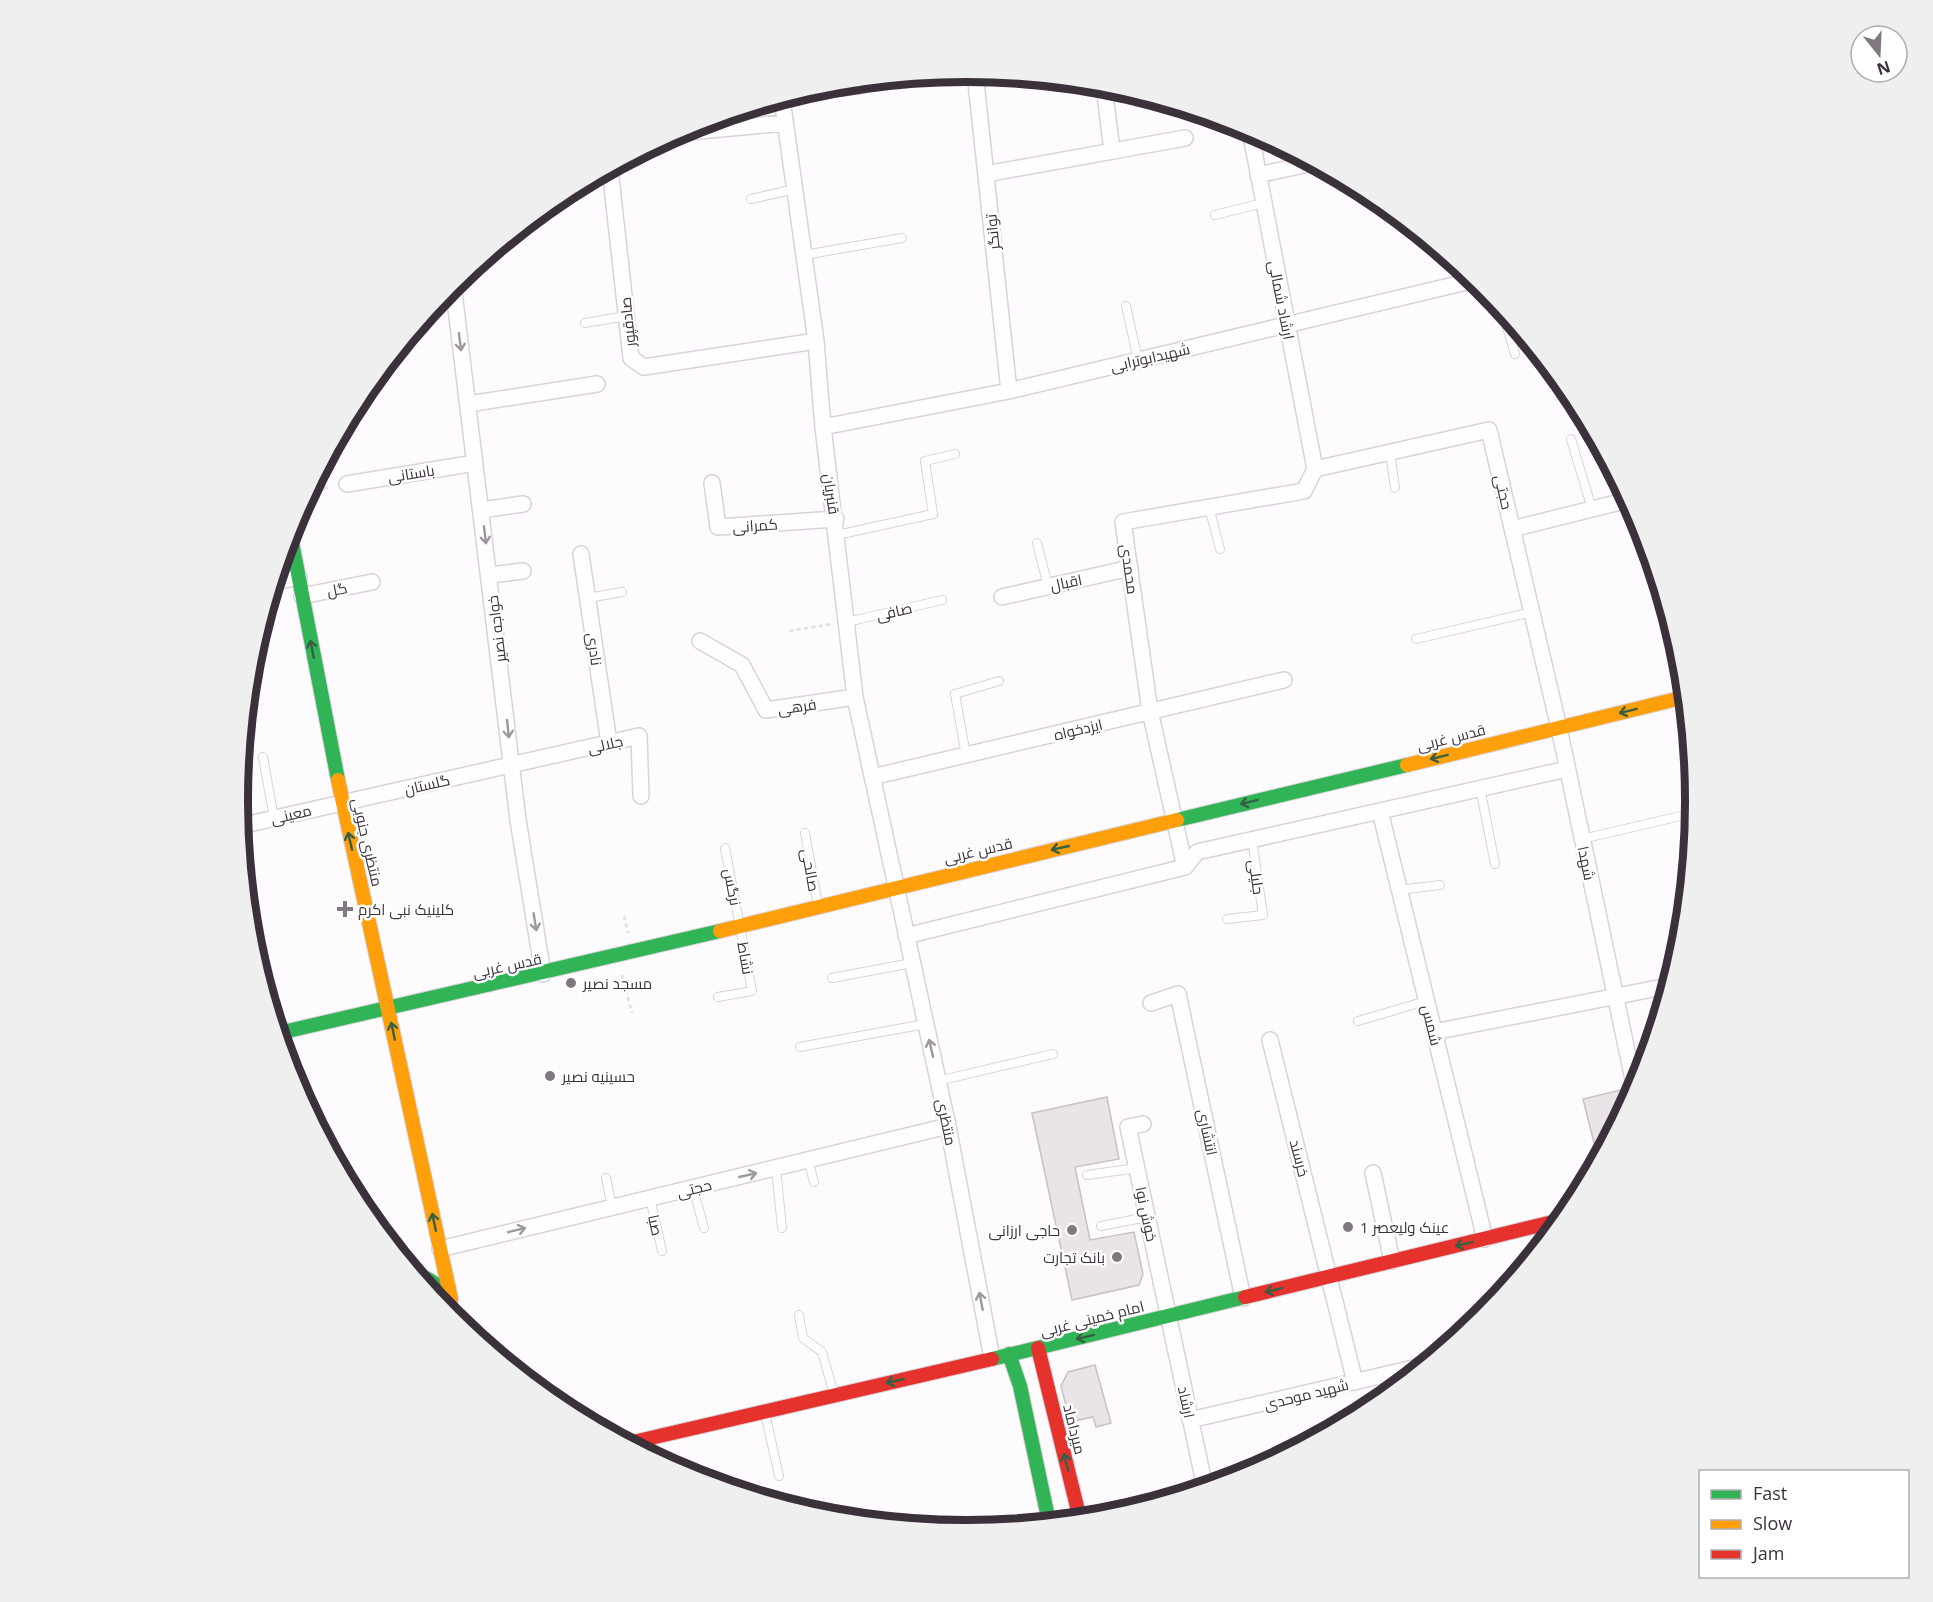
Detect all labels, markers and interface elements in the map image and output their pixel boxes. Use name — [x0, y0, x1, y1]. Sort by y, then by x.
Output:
north arrow — [1849, 24, 1909, 84]
text: N — [1874, 56, 1893, 81]
street label: توانگر — [980, 213, 1004, 252]
street label: ارشاد شمالی — [1264, 259, 1299, 342]
street label: صادقپور — [614, 296, 641, 349]
one-way arrow — [455, 331, 466, 351]
street label: شهیدابوترابی — [1108, 338, 1192, 377]
street label: باستانی — [386, 459, 436, 488]
street label: قنبریان — [818, 472, 845, 516]
street label: حجتی — [1489, 473, 1518, 512]
street label: کمرانی — [732, 513, 778, 538]
one-way arrow — [479, 525, 490, 545]
street label: محمدی — [1116, 543, 1143, 595]
street label: اقبال — [1048, 569, 1084, 595]
street label: گل — [325, 577, 349, 602]
street label: خواجه نصیر — [482, 594, 510, 665]
street label: صافی — [874, 597, 914, 626]
street label: نادری — [582, 631, 607, 667]
one-way arrow — [306, 640, 317, 660]
street label: فرهی — [776, 693, 818, 720]
one-way arrow — [1619, 706, 1639, 717]
street label: ایزدخواه — [1052, 714, 1104, 744]
one-way arrow — [503, 719, 514, 738]
street label: قدس غربی — [1415, 719, 1488, 756]
street label: جلالی — [585, 730, 625, 759]
one-way arrow — [1430, 751, 1449, 763]
street label: گلستان — [402, 769, 452, 800]
street label: منتظری جنوبی — [347, 796, 388, 888]
one-way arrow — [1240, 797, 1259, 809]
street label: معینی — [269, 800, 314, 829]
one-way arrow — [344, 831, 355, 851]
street label: قدس غربی — [942, 832, 1015, 869]
one-way arrow — [1050, 842, 1069, 854]
street label: شهدا — [1573, 844, 1600, 882]
street label: صالحی — [796, 847, 825, 893]
street label: جلیلی — [1244, 858, 1269, 896]
street label: نرگس — [719, 867, 746, 907]
place label: کلینیک نبی اکرم — [358, 899, 454, 920]
marker: کلینیک نبی اکرم — [336, 900, 354, 918]
one-way arrow — [530, 912, 541, 931]
street label: نشاط — [733, 940, 759, 976]
street label: قدس غربی — [471, 948, 543, 983]
place label: مسجد نصیر — [582, 973, 652, 993]
marker: مسجد نصیر — [564, 976, 578, 990]
street label: شمس — [1416, 1003, 1447, 1048]
one-way arrow — [387, 1022, 398, 1041]
one-way arrow — [924, 1039, 936, 1058]
place label: حسینیه نصیر — [561, 1066, 635, 1086]
marker: حسینیه نصیر — [543, 1069, 557, 1083]
street label: منتظری — [931, 1097, 962, 1148]
street label: انتشاری — [1192, 1107, 1223, 1157]
street label: خرسند — [1286, 1137, 1314, 1179]
one-way arrow — [738, 1168, 757, 1180]
street label: حجتی — [675, 1174, 714, 1203]
street label: خوش نوا — [1130, 1185, 1163, 1244]
one-way arrow — [428, 1212, 439, 1232]
street label: صبا — [644, 1213, 668, 1237]
place label: عینک ولیعصر 1 — [1360, 1217, 1449, 1237]
place label: حاجی ارزانی — [989, 1220, 1060, 1241]
marker: عینک ولیعصر 1 — [1341, 1220, 1355, 1234]
marker: حاجی ارزانی — [1065, 1223, 1079, 1237]
one-way arrow — [508, 1224, 527, 1236]
one-way arrow — [1454, 1238, 1473, 1250]
place label: بانک تجارت — [1043, 1247, 1105, 1267]
marker: بانک تجارت — [1110, 1250, 1124, 1264]
one-way arrow — [1265, 1284, 1284, 1296]
one-way arrow — [975, 1291, 986, 1311]
street label: امام خمینی غربی — [1038, 1295, 1146, 1342]
one-way arrow — [1076, 1331, 1095, 1343]
street label: شهید موحدی — [1262, 1374, 1351, 1415]
one-way arrow — [886, 1376, 905, 1388]
street label: ارشاد — [1174, 1384, 1200, 1420]
street label: میرداماد — [1059, 1402, 1091, 1456]
one-way arrow — [1060, 1453, 1071, 1472]
legend — [1699, 1470, 1909, 1578]
text: Fast — [1753, 1481, 1787, 1505]
text: Slow — [1753, 1511, 1792, 1535]
text: Jam — [1751, 1541, 1785, 1565]

